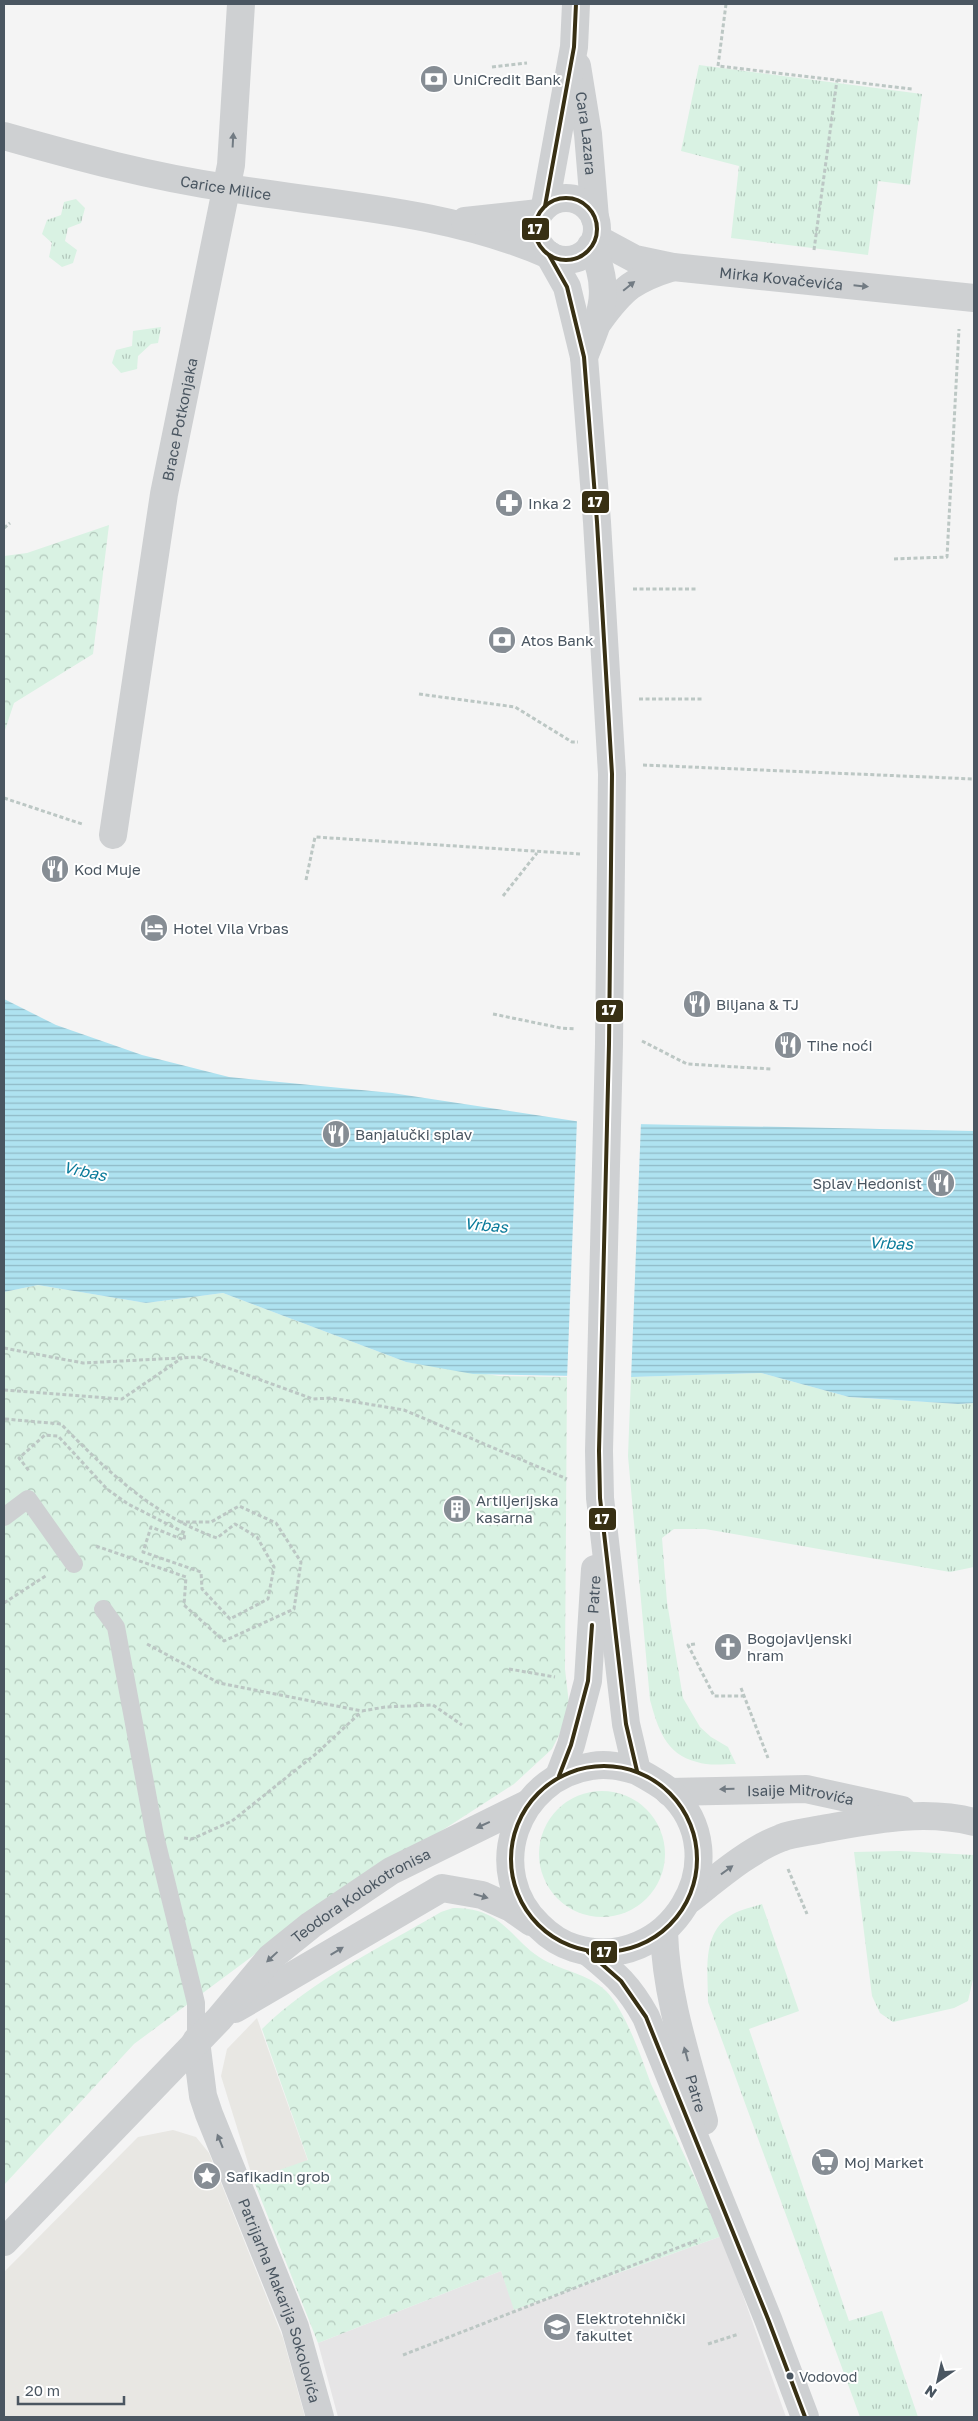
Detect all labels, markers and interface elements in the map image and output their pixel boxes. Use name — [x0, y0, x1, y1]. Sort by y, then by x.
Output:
bank icon: UniCredit Bank — [419, 64, 449, 94]
place label: UniCredit Bank — [453, 70, 562, 88]
street label: Cara Lazara — [572, 90, 600, 176]
one-way arrow — [229, 132, 237, 148]
street label: Carice Milice — [179, 171, 273, 203]
line badge: 17 — [521, 217, 550, 241]
text: 17 — [528, 220, 543, 237]
street label: Mirka Kovačevića — [719, 263, 844, 293]
one-way arrow — [623, 281, 636, 292]
one-way arrow — [853, 282, 869, 290]
street label: Brace Potkonjaka — [158, 356, 201, 483]
pharmacy icon: Inka 2 — [494, 488, 524, 518]
line badge: 17 — [581, 490, 610, 514]
text: 17 — [588, 493, 603, 510]
place label: Inka 2 — [528, 494, 571, 512]
bank icon: Atos Bank — [487, 625, 517, 655]
place label: Atos Bank — [521, 631, 594, 649]
restaurant icon: Kod Muje — [40, 854, 70, 884]
place label: Kod Muje — [74, 860, 141, 878]
hotel icon: Hotel Vila Vrbas — [139, 913, 169, 943]
place label: Hotel Vila Vrbas — [173, 919, 289, 937]
restaurant icon: Biljana & TJ — [682, 989, 712, 1019]
place label: Biljana & TJ — [716, 995, 799, 1013]
line badge: 17 — [595, 999, 624, 1023]
text: 17 — [602, 1001, 617, 1018]
restaurant icon: Tihe noći — [773, 1030, 803, 1060]
place label: Tihe noći — [807, 1036, 872, 1054]
restaurant icon: Banjalučki splav — [321, 1119, 351, 1149]
place label: Banjalučki splav — [355, 1125, 473, 1143]
water label: Vrbas — [62, 1157, 110, 1186]
restaurant icon: Splav Hedonist — [926, 1168, 956, 1198]
place label: Splav Hedonist — [813, 1174, 922, 1192]
water label: Vrbas — [463, 1213, 510, 1237]
water label: Vrbas — [869, 1232, 915, 1254]
place label: Artiljerijska kasarna — [476, 1491, 558, 1526]
building icon: Artiljerijska kasarna — [442, 1494, 472, 1524]
line badge: 17 — [588, 1507, 617, 1531]
text: 17 — [595, 1510, 610, 1527]
street label: Patre — [583, 1575, 604, 1614]
place label: Bogojavljenski hram — [747, 1629, 852, 1664]
church icon: Bogojavljenski hram — [713, 1632, 743, 1662]
street label: Isaije Mitrovića — [747, 1780, 856, 1808]
one-way arrow — [719, 1786, 735, 1794]
one-way arrow — [476, 1821, 490, 1829]
street label: Teodora Kolokotronisa — [287, 1844, 433, 1946]
one-way arrow — [720, 1865, 734, 1875]
one-way arrow — [474, 1892, 489, 1900]
line badge: 17 — [590, 1940, 618, 1964]
text: 17 — [597, 1943, 612, 1960]
one-way arrow — [330, 1946, 343, 1955]
one-way arrow — [266, 1951, 278, 1963]
one-way arrow — [682, 2046, 690, 2061]
street label: Patre — [682, 2072, 710, 2115]
one-way arrow — [216, 2133, 224, 2148]
supermarket icon: Moj Market — [810, 2147, 840, 2177]
place label: Moj Market — [844, 2153, 924, 2171]
place icon: Safikadin grob — [192, 2161, 222, 2191]
place label: Safikadin grob — [226, 2167, 330, 2185]
street label: Patrijarha Makarija Sokolovića — [235, 2195, 325, 2405]
place label: Elektrotehnički fakultet — [576, 2309, 686, 2344]
school or university icon: Elektrotehnički fakultet — [542, 2312, 572, 2342]
north arrow — [913, 2356, 963, 2406]
place label: Vodovod — [799, 2368, 857, 2385]
marker: Vodovod — [785, 2371, 795, 2381]
scale bar — [18, 2374, 124, 2406]
text: 20 m — [25, 2381, 60, 2399]
text: N — [921, 2382, 940, 2402]

